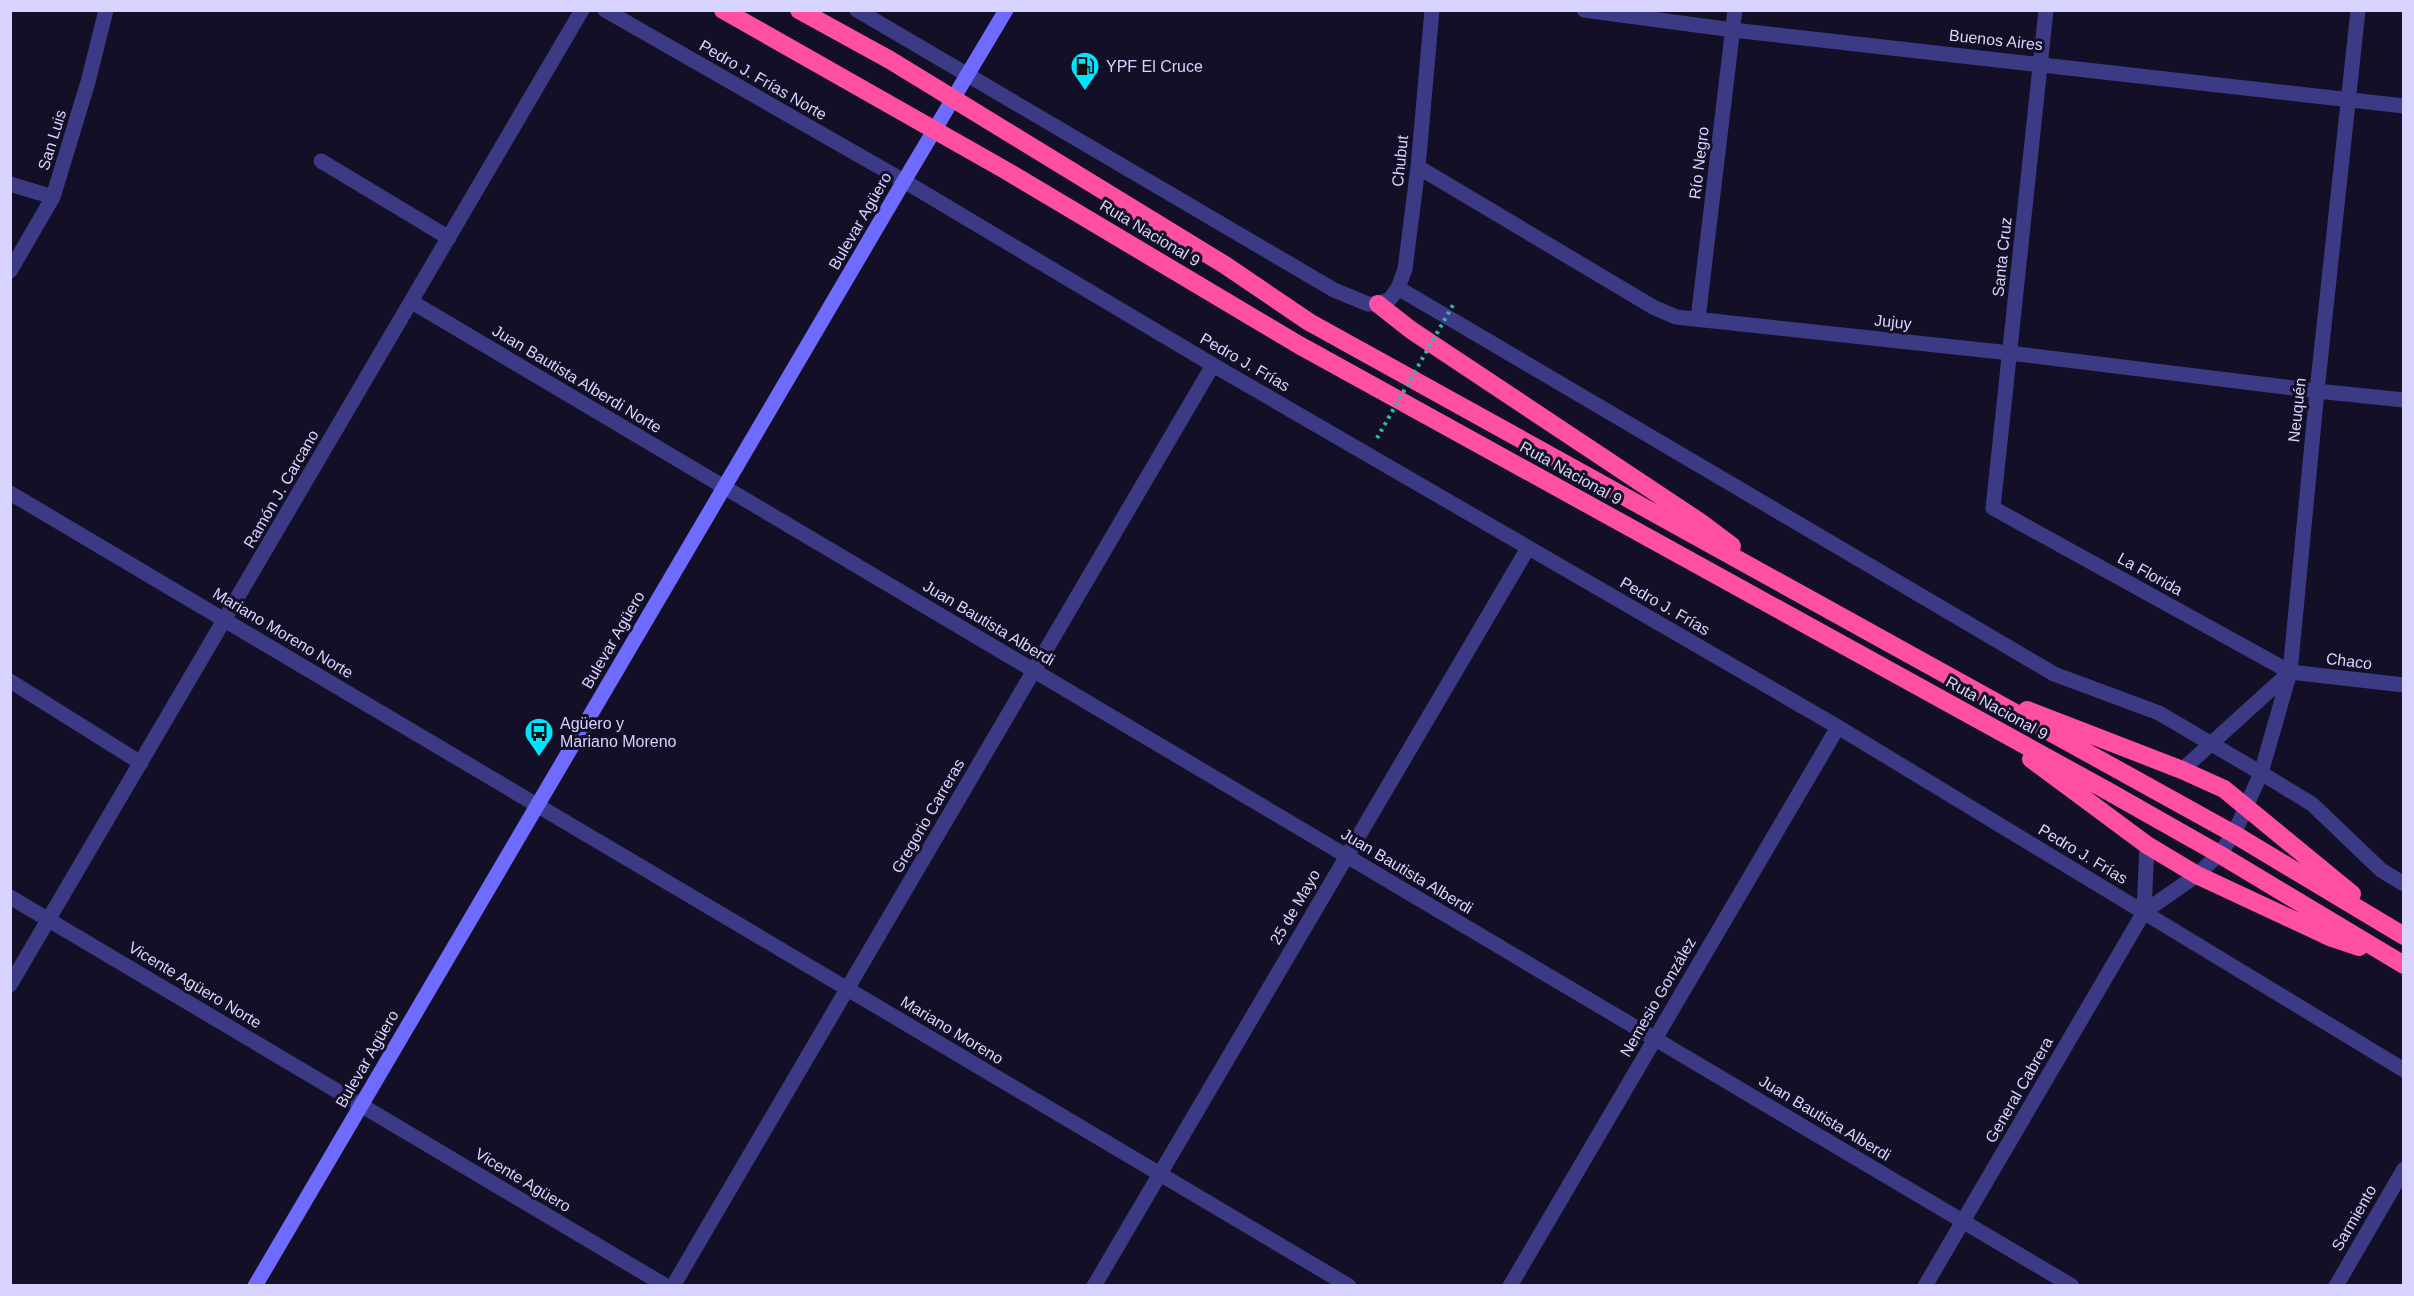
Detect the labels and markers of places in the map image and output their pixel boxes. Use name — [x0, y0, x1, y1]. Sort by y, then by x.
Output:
fuel station icon: YPF El Cruce — [1069, 50, 1101, 92]
place label: YPF El Cruce — [1106, 58, 1203, 75]
place label: Agüero y Mariano Moreno — [560, 715, 677, 750]
bus stop icon: Agüero y Mariano Moreno — [523, 716, 555, 758]

